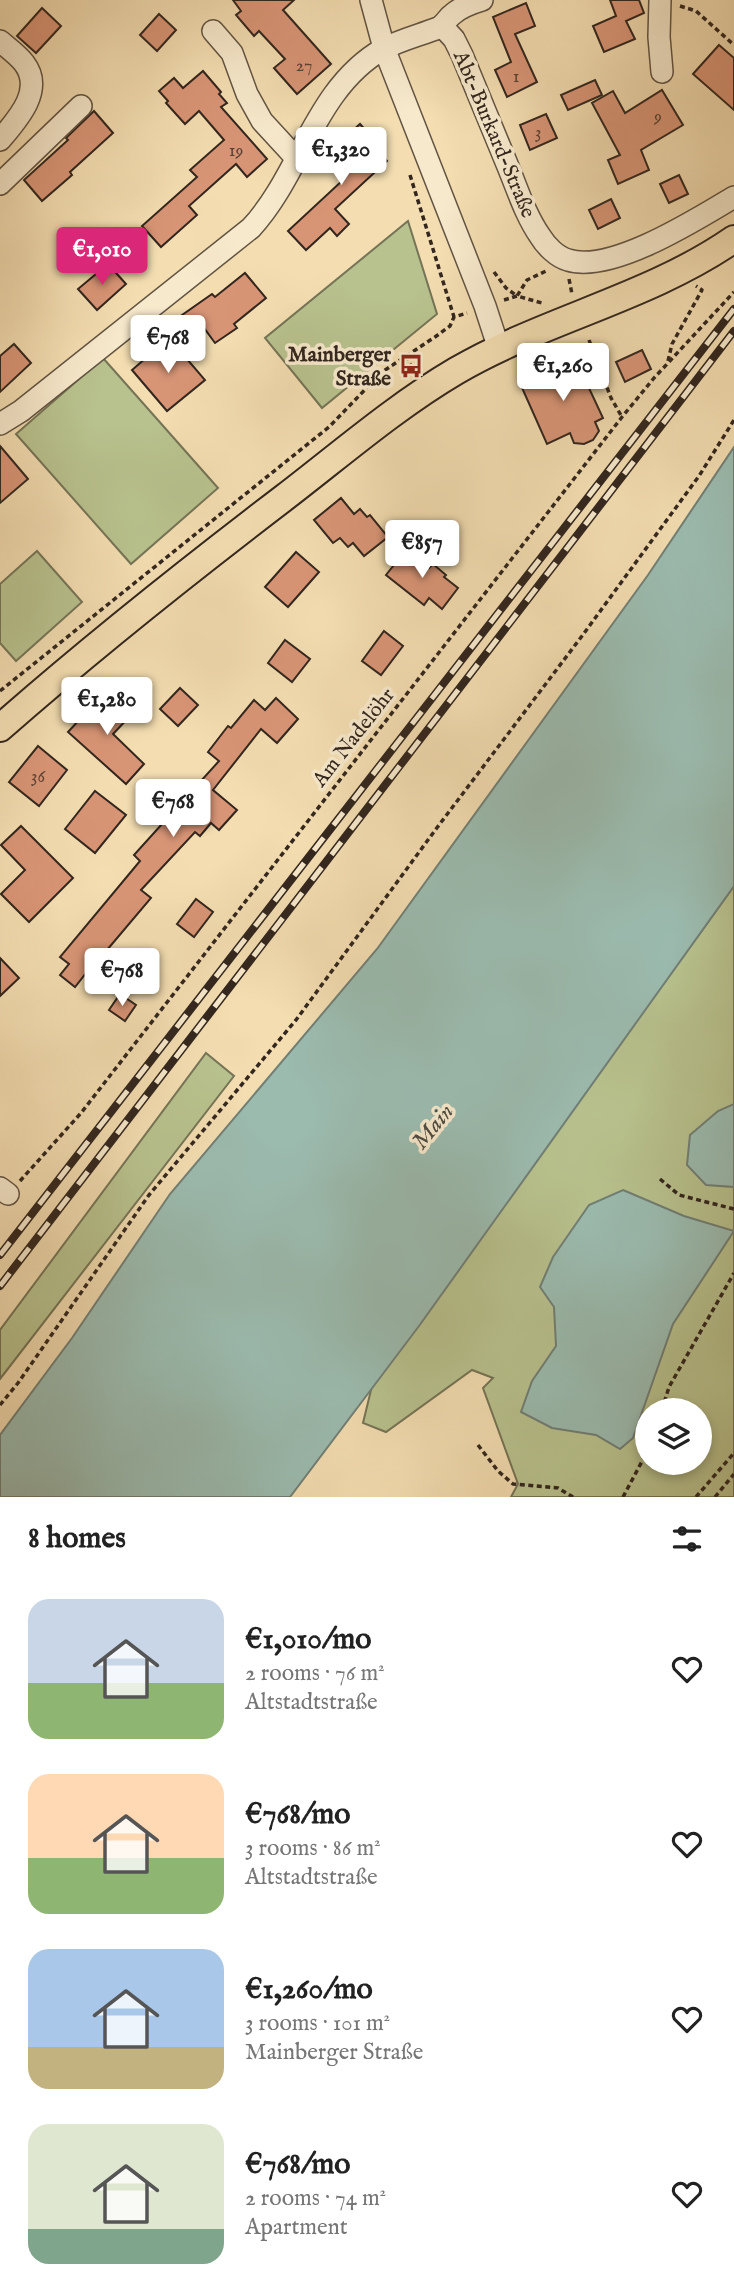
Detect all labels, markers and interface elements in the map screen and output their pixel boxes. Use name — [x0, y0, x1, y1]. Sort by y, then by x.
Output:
street label: Abt-Burkard-Straße — [446, 46, 541, 223]
house number: 27 — [296, 55, 312, 78]
house number: 1 — [513, 66, 519, 89]
house number: 9 — [653, 106, 662, 129]
house number: 3 — [535, 122, 541, 145]
pin: €1,320 — [284, 128, 398, 187]
text: €1,320 — [312, 135, 370, 164]
house number: 19 — [229, 140, 243, 163]
pin: €1,010 — [45, 228, 159, 287]
text: €1,010 — [72, 235, 132, 264]
pin: €768 — [127, 316, 209, 375]
text: €768 — [147, 323, 189, 352]
place label: Mainberger Straße — [288, 342, 391, 393]
pin: €1,260 — [506, 344, 620, 403]
text: €1,260 — [533, 351, 593, 380]
bus stop icon: Mainberger Straße — [397, 352, 425, 380]
pin: €857 — [381, 520, 463, 580]
text: €857 — [401, 528, 443, 557]
pin: €1,280 — [50, 678, 164, 737]
street label: Am Nadelöhr — [307, 683, 401, 794]
text: €1,280 — [77, 685, 137, 714]
house number: 36 — [31, 766, 46, 789]
pin: €768 — [132, 780, 214, 839]
text: €768 — [152, 787, 194, 816]
pin: €768 — [81, 948, 163, 1008]
text: €768 — [101, 956, 143, 985]
water label: Main — [406, 1098, 460, 1156]
map controls — [635, 1398, 712, 1475]
button: layers — [635, 1398, 712, 1475]
text: 8 homes — [28, 1520, 126, 1558]
icon: filters — [668, 1520, 706, 1558]
text: €1,010/mo — [245, 1621, 372, 1659]
icon: home — [84, 1627, 168, 1711]
icon: heart — [668, 1650, 706, 1688]
text: 2 rooms · 76 m² — [245, 1659, 385, 1688]
text: Altstadtstraße — [245, 1688, 378, 1717]
text: €768/mo — [245, 1796, 350, 1834]
icon: home — [84, 1802, 168, 1886]
icon: heart — [668, 1825, 706, 1863]
text: 3 rooms · 86 m² — [245, 1834, 381, 1863]
text: Altstadtstraße — [245, 1863, 378, 1892]
text: €1,260/mo — [245, 1971, 373, 2009]
icon: home — [84, 1977, 168, 2061]
icon: heart — [668, 2000, 706, 2038]
text: 3 rooms · 101 m² — [245, 2009, 390, 2038]
text: Mainberger Straße — [245, 2038, 423, 2067]
text: €768/mo — [245, 2146, 350, 2184]
icon: home — [84, 2152, 168, 2236]
icon: heart — [668, 2175, 706, 2213]
text: 2 rooms · 74 m² — [245, 2184, 386, 2213]
text: Apartment — [245, 2213, 348, 2242]

